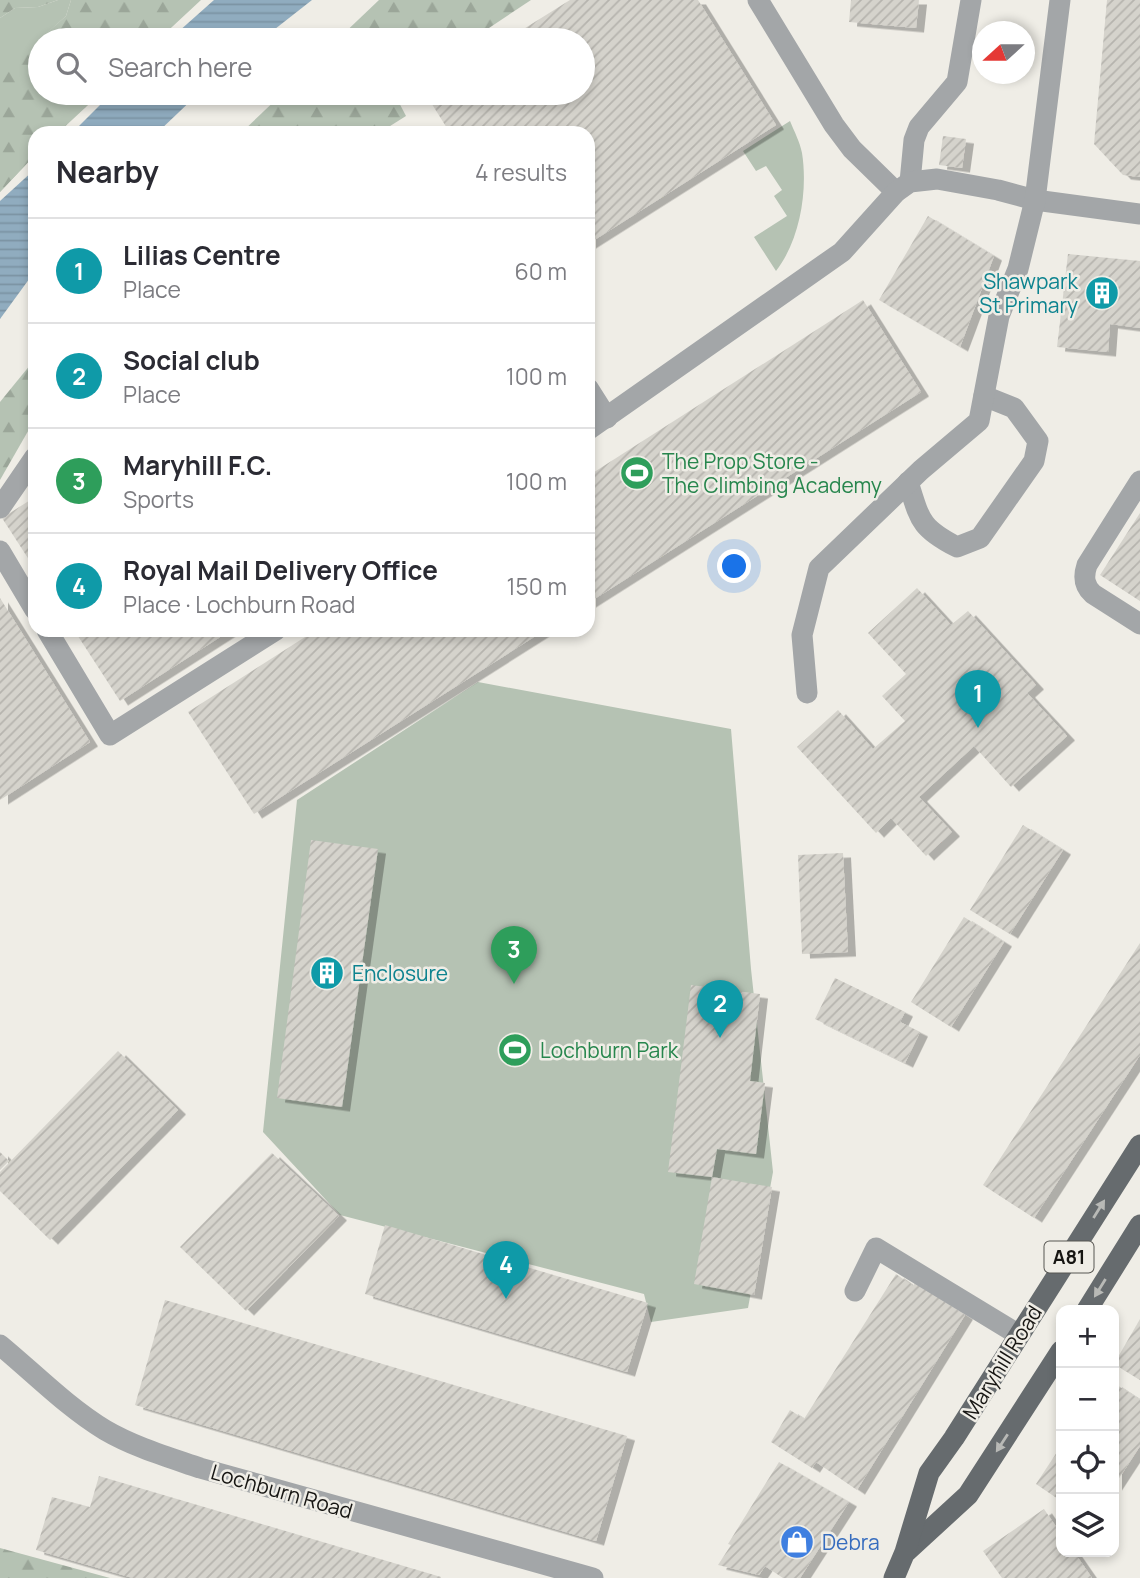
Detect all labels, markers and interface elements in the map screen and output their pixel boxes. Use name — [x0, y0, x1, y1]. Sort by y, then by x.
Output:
north arrow — [972, 21, 1035, 84]
search box — [28, 28, 595, 105]
icon: search — [52, 48, 90, 86]
text: Search here — [108, 49, 253, 85]
text: Nearby — [56, 151, 159, 192]
text: 4 results — [475, 156, 567, 188]
text: Lilias Centre — [123, 237, 281, 273]
text: 1 — [74, 255, 84, 287]
text: 60 m — [515, 255, 567, 287]
place label: Shawpark St Primary — [979, 267, 1079, 319]
text: Place — [123, 273, 181, 305]
building icon: Shawpark St Primary — [1083, 274, 1121, 312]
text: Social club — [123, 342, 260, 378]
text: 2 — [72, 360, 86, 392]
text: 100 m — [506, 360, 567, 392]
text: Place — [123, 378, 181, 410]
text: Maryhill F.C. — [123, 447, 272, 483]
place label: The Prop Store - The Climbing Academy — [662, 447, 882, 499]
sports icon: The Prop Store - The Climbing Academy — [618, 454, 656, 492]
text: 3 — [72, 465, 86, 497]
text: 100 m — [506, 465, 567, 497]
text: Sports — [123, 483, 194, 515]
your location — [717, 549, 751, 583]
text: Royal Mail Delivery Office — [123, 552, 438, 588]
text: 4 — [72, 570, 86, 602]
text: 150 m — [507, 570, 567, 602]
text: Place · Lochburn Road — [123, 588, 355, 620]
pin: 1 — [955, 670, 1001, 728]
pin: 3 — [491, 926, 537, 984]
building icon: Enclosure — [308, 954, 346, 992]
place label: Enclosure — [352, 959, 448, 987]
pin: 2 — [697, 980, 743, 1038]
sports icon: Lochburn Park — [496, 1031, 534, 1069]
place label: Lochburn Park — [540, 1036, 679, 1064]
one-way arrow — [1093, 1199, 1106, 1218]
pin: 4 — [483, 1241, 529, 1299]
road number: A81 — [1044, 1242, 1094, 1273]
one-way arrow — [1094, 1279, 1107, 1298]
street label: Maryhill Road — [956, 1300, 1048, 1424]
map controls — [1056, 1305, 1119, 1557]
button: + — [1056, 1305, 1119, 1368]
button: − — [1056, 1368, 1119, 1431]
button: locate — [1056, 1431, 1119, 1494]
one-way arrow — [995, 1434, 1008, 1453]
street label: Lochburn Road — [208, 1457, 356, 1525]
button: layers — [1056, 1494, 1119, 1557]
shop icon: Debra — [778, 1523, 816, 1561]
place label: Debra — [822, 1528, 880, 1556]

